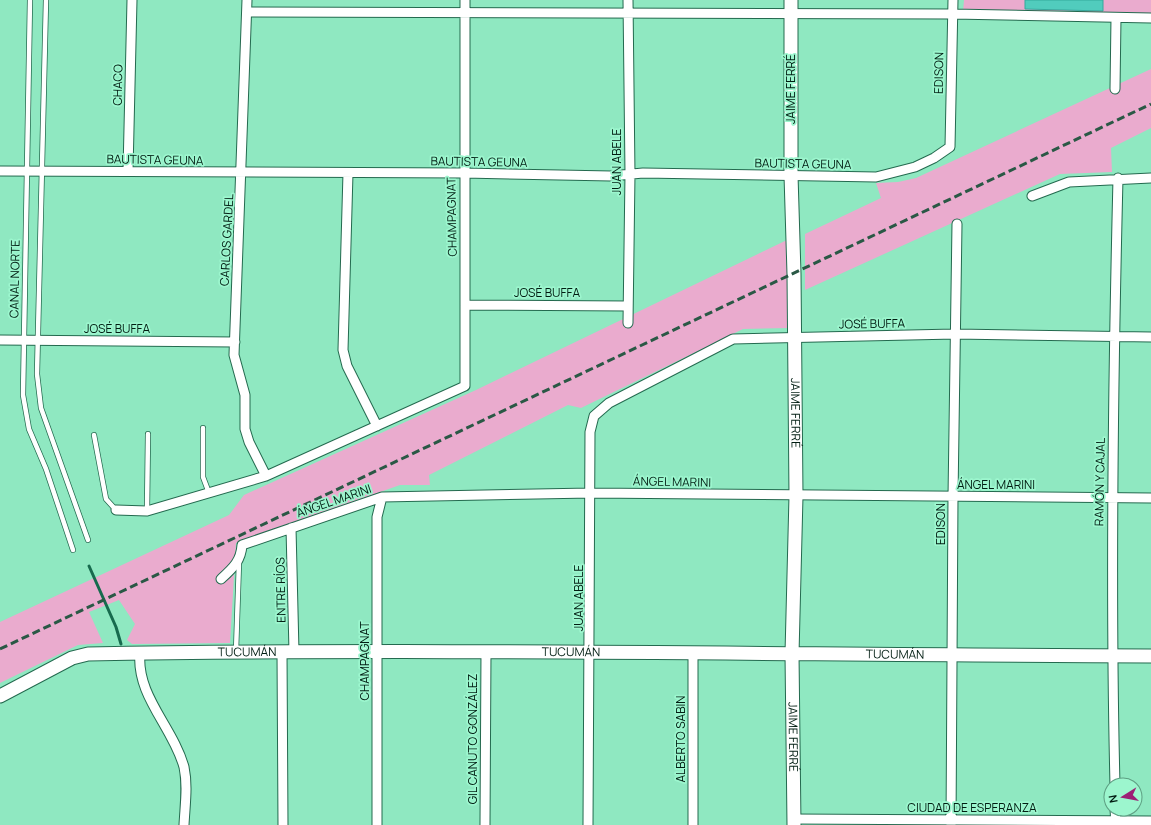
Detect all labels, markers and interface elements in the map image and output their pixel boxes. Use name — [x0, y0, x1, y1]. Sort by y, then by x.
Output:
street label: EDISON — [930, 52, 947, 94]
street label: JAIME FERRÉ — [782, 54, 799, 124]
street label: CHACO — [109, 64, 126, 106]
street label: JUAN ABELE — [608, 129, 625, 195]
street label: BAUTISTA GEUNA — [106, 150, 204, 169]
street label: BAUTISTA GEUNA — [430, 152, 528, 171]
street label: BAUTISTA GEUNA — [754, 154, 852, 173]
street label: CHAMPAGNAT — [442, 176, 461, 257]
street label: CARLOS GARDEL — [216, 193, 237, 287]
street label: CANAL NORTE — [5, 240, 24, 318]
street label: JOSÉ BUFFA — [514, 284, 581, 301]
street label: JOSÉ BUFFA — [839, 314, 906, 333]
street label: JOSÉ BUFFA — [84, 320, 151, 337]
street label: JAIME FERRÉ — [787, 378, 805, 448]
street label: RAMÓN Y CAJAL — [1090, 438, 1109, 526]
street label: ÁNGEL MARINI — [633, 472, 711, 491]
street label: ÁNGEL MARINI — [957, 476, 1035, 493]
street label: ÁNGEL MARINI — [294, 480, 374, 521]
street label: EDISON — [932, 503, 949, 545]
street label: ENTRE RÍOS — [271, 557, 290, 623]
street label: JUAN ABELE — [570, 565, 587, 631]
street label: CHAMPAGNAT — [356, 621, 373, 701]
street label: TUCUMÁN — [218, 643, 276, 660]
street label: TUCUMÁN — [542, 643, 600, 660]
street label: TUCUMÁN — [866, 645, 924, 663]
street label: GIL CANUTO GONZÁLEZ — [464, 674, 481, 804]
street label: ALBERTO SABIN — [672, 695, 689, 783]
street label: JAIME FERRÉ — [785, 702, 802, 772]
north arrow — [1103, 777, 1143, 817]
text: N — [1105, 794, 1121, 804]
street label: CIUDAD DE ESPERANZA — [907, 799, 1037, 816]

